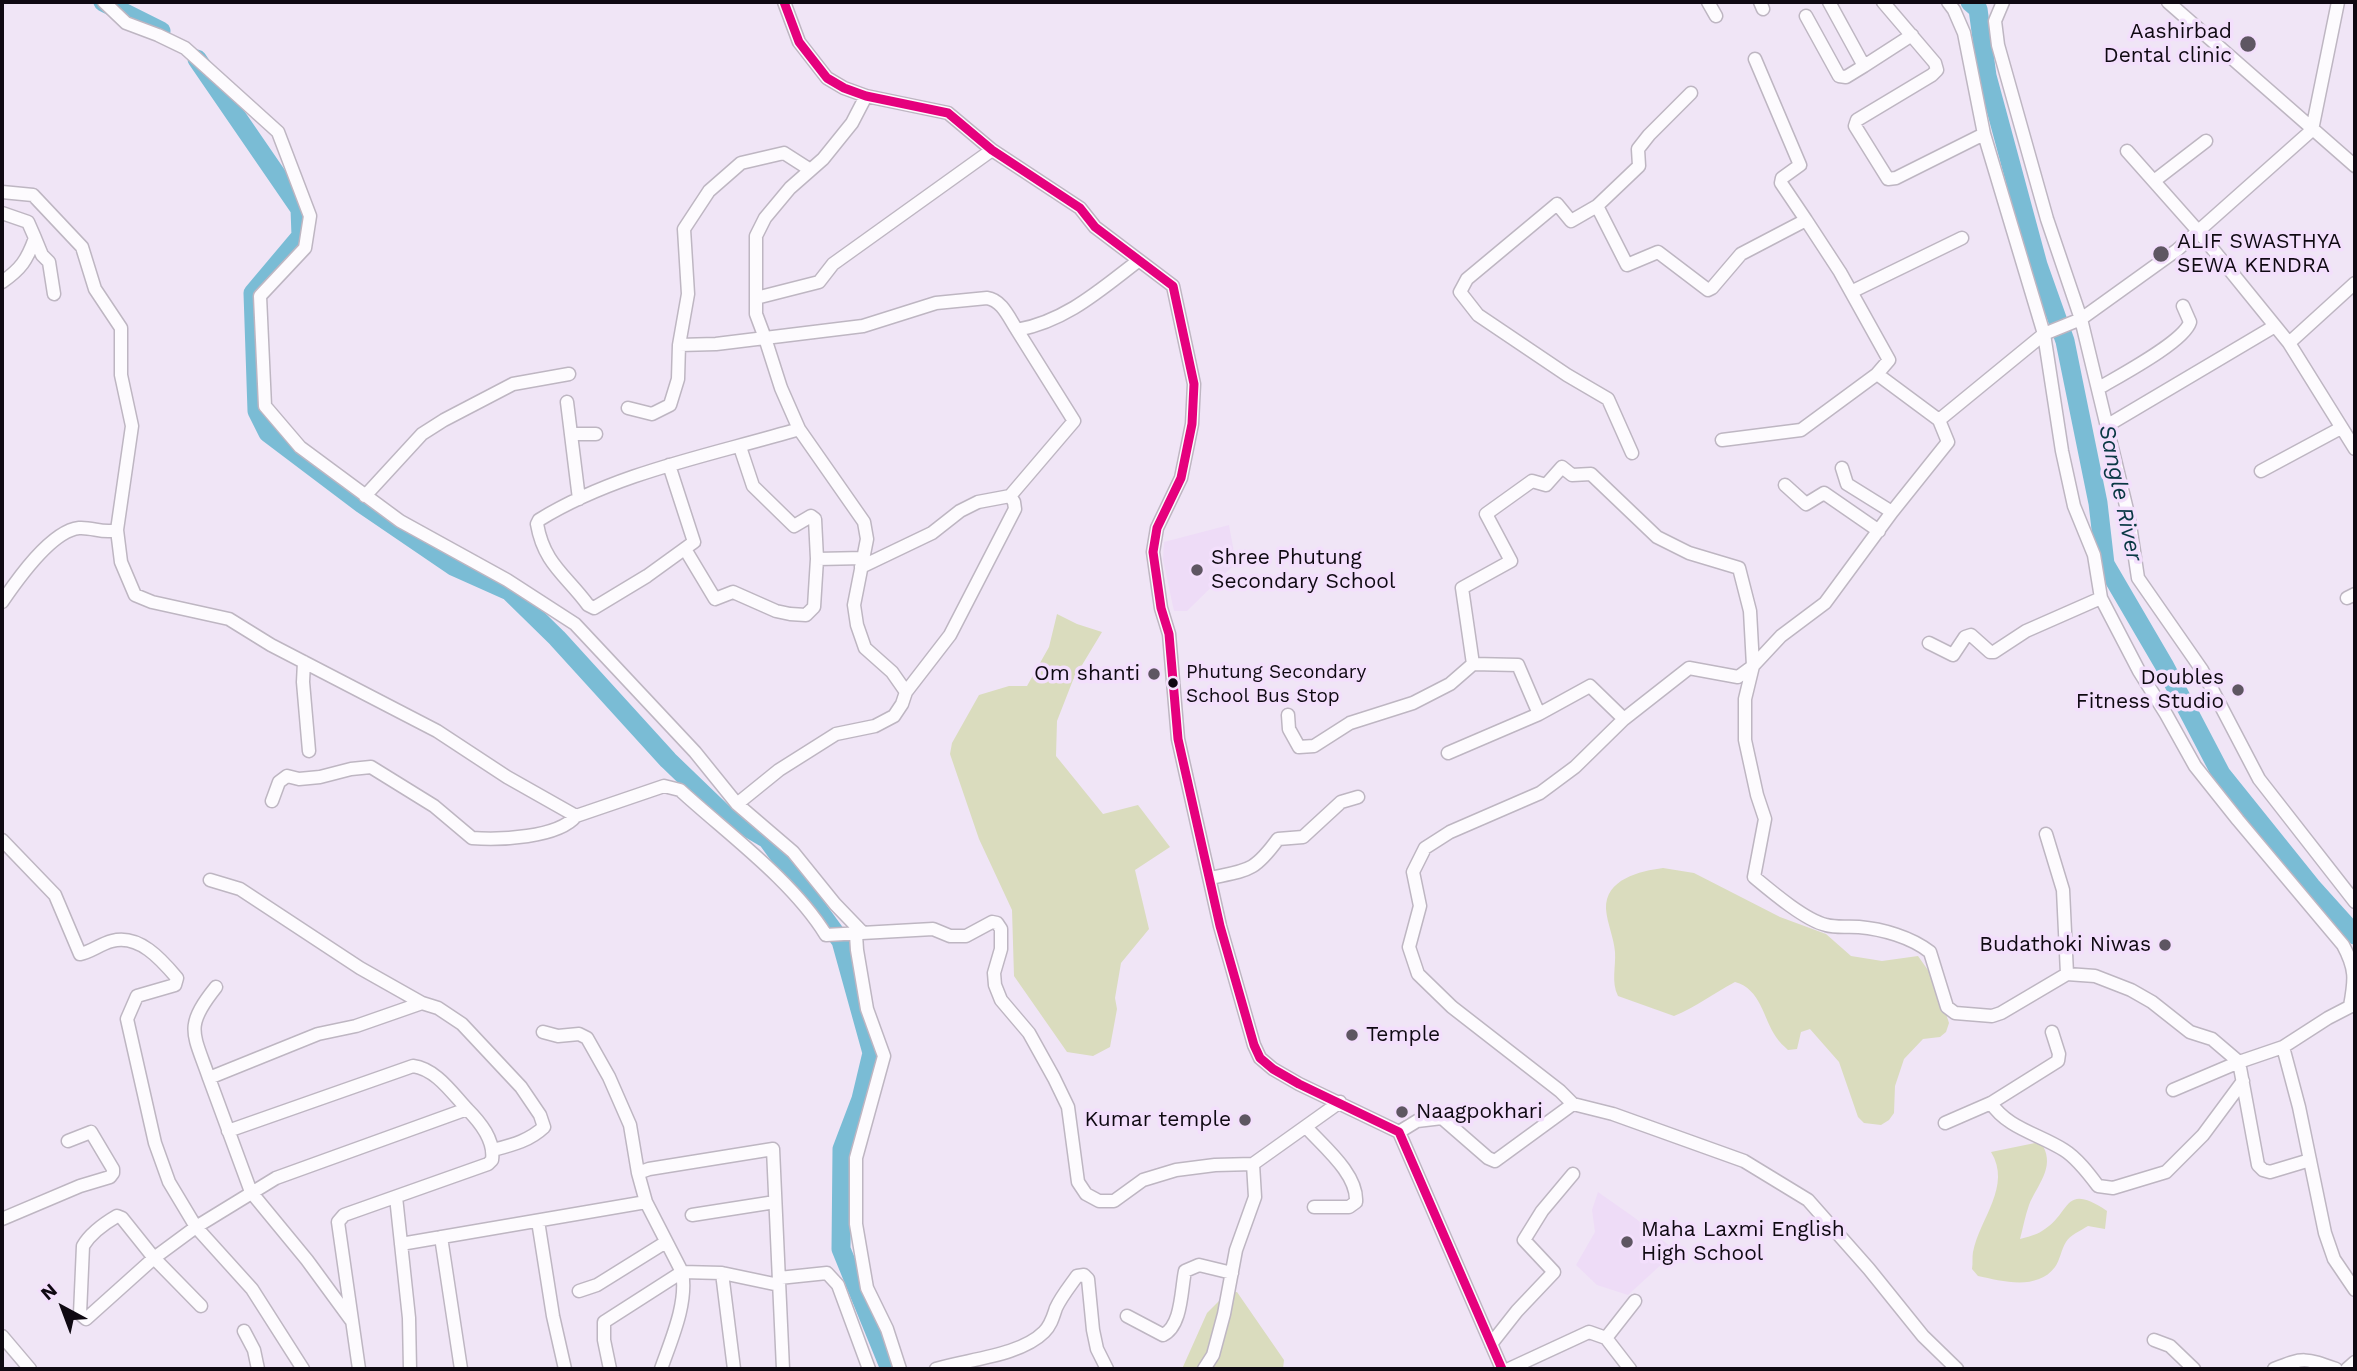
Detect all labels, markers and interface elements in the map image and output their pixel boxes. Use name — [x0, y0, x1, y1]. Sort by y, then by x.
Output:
place label: Aashirbad Dental clinic — [2104, 19, 2232, 69]
marker: Aashirbad Dental clinic — [2238, 34, 2258, 54]
place label: ALIF SWASTHYA SEWA KENDRA — [2177, 229, 2341, 279]
marker: ALIF SWASTHYA SEWA KENDRA — [2151, 244, 2171, 264]
water label: Sangle River — [2092, 422, 2148, 564]
place label: Shree Phutung Secondary School — [1211, 545, 1395, 595]
marker: Shree Phutung Secondary School — [1189, 562, 1205, 578]
place label: Om shanti — [1034, 661, 1140, 687]
place label: Phutung Secondary School Bus Stop — [1186, 661, 1366, 705]
place label: Doubles Fitness Studio — [2076, 665, 2224, 715]
marker: Om shanti — [1146, 666, 1162, 682]
marker: Phutung Secondary School Bus Stop — [1166, 676, 1180, 690]
marker: Doubles Fitness Studio — [2230, 682, 2246, 698]
place label: Budathoki Niwas — [1979, 932, 2151, 958]
marker: Budathoki Niwas — [2157, 937, 2173, 953]
place label: Temple — [1366, 1022, 1440, 1048]
marker: Temple — [1344, 1027, 1360, 1043]
place label: Naagpokhari — [1416, 1099, 1543, 1125]
marker: Naagpokhari — [1394, 1104, 1410, 1120]
place label: Kumar temple — [1085, 1107, 1231, 1133]
marker: Kumar temple — [1237, 1112, 1253, 1128]
place label: Maha Laxmi English High School — [1641, 1217, 1845, 1267]
marker: Maha Laxmi English High School — [1619, 1234, 1635, 1250]
north arrow — [28, 1273, 98, 1343]
text: N — [36, 1278, 62, 1305]

